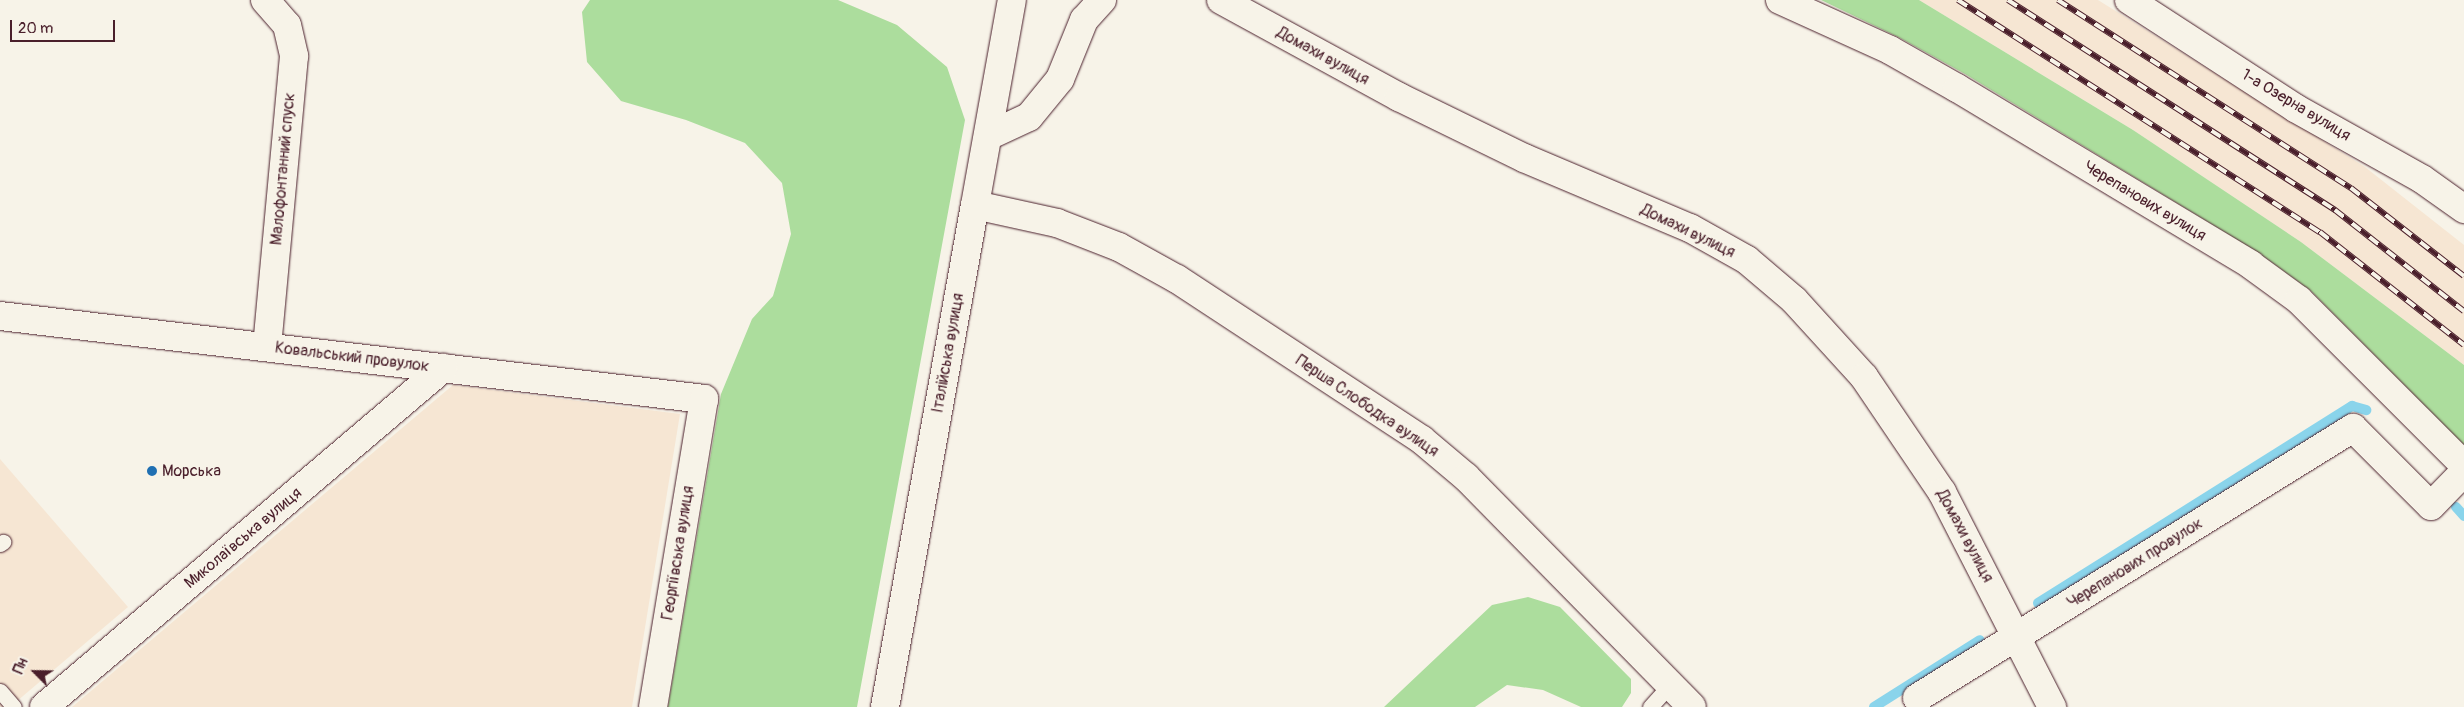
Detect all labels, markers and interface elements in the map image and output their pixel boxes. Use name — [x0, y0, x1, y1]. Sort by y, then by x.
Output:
scale bar — [12, 10, 118, 42]
text: 20 m — [18, 19, 53, 38]
street label: Домахи вулиця — [1273, 23, 1373, 89]
street label: 1-а Озерна вулиця — [2238, 65, 2354, 145]
street label: Малофонтанний спуск — [267, 92, 299, 246]
street label: Черепанових вулиця — [2080, 157, 2210, 245]
street label: Домахи вулиця — [1638, 200, 1738, 262]
street label: Італійська вулиця — [928, 292, 968, 414]
street label: Ковальський провулок — [274, 338, 430, 376]
street label: Перша Слободка вулиця — [1292, 351, 1442, 461]
place label: Морська — [162, 461, 221, 481]
marker: Морська — [146, 465, 158, 477]
street label: Миколаївська вулиця — [180, 483, 306, 593]
street label: Георгіївська вулиця — [658, 484, 698, 622]
street label: Домахи вулиця — [1932, 486, 1998, 586]
street label: Черепанових провулок — [2064, 514, 2206, 612]
north arrow — [10, 647, 60, 697]
text: Пн — [10, 656, 32, 676]

